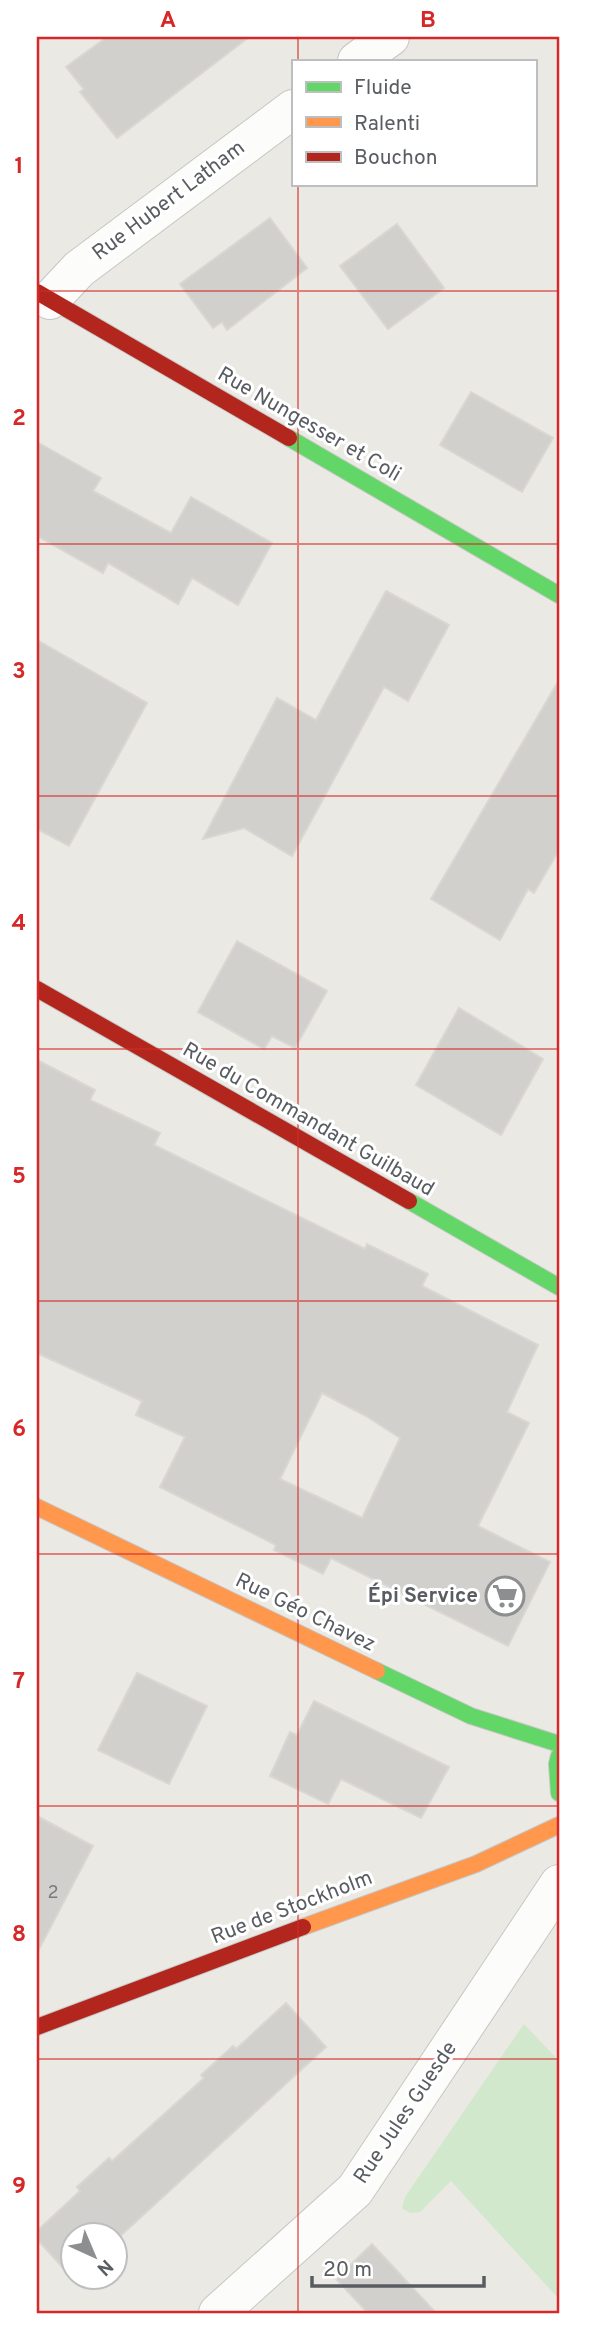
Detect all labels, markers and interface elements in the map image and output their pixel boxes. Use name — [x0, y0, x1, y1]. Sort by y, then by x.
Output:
text: A — [160, 7, 176, 36]
text: B — [420, 7, 436, 36]
legend — [292, 60, 536, 186]
text: Fluide — [354, 75, 412, 102]
text: Ralenti — [354, 111, 420, 138]
street label: Rue Hubert Latham — [87, 135, 251, 267]
text: Bouchon — [354, 145, 437, 172]
text: 1 — [14, 153, 24, 182]
street label: Rue Nungesser et Coli — [212, 361, 406, 489]
text: 2 — [12, 405, 26, 434]
text: 3 — [12, 658, 26, 687]
text: 4 — [12, 910, 26, 939]
street label: Rue du Commandant Guilbaud — [177, 1037, 439, 1203]
text: 5 — [12, 1163, 26, 1192]
text: 6 — [12, 1416, 26, 1445]
street label: Rue Géo Chavez — [230, 1567, 380, 1659]
supermarket icon: Épi Service — [484, 1575, 526, 1617]
place label: Épi Service — [368, 1582, 478, 1610]
text: 7 — [13, 1668, 25, 1697]
street label: Rue de Stockholm — [208, 1865, 376, 1951]
house number: 2 — [47, 1882, 59, 1905]
text: 8 — [12, 1921, 26, 1950]
street label: Rue Jules Guesde — [348, 2037, 464, 2189]
text: 9 — [12, 2173, 26, 2202]
north arrow — [60, 2220, 130, 2290]
scale bar — [312, 2245, 484, 2289]
text: N — [91, 2253, 118, 2280]
text: 20 m — [323, 2257, 372, 2284]

